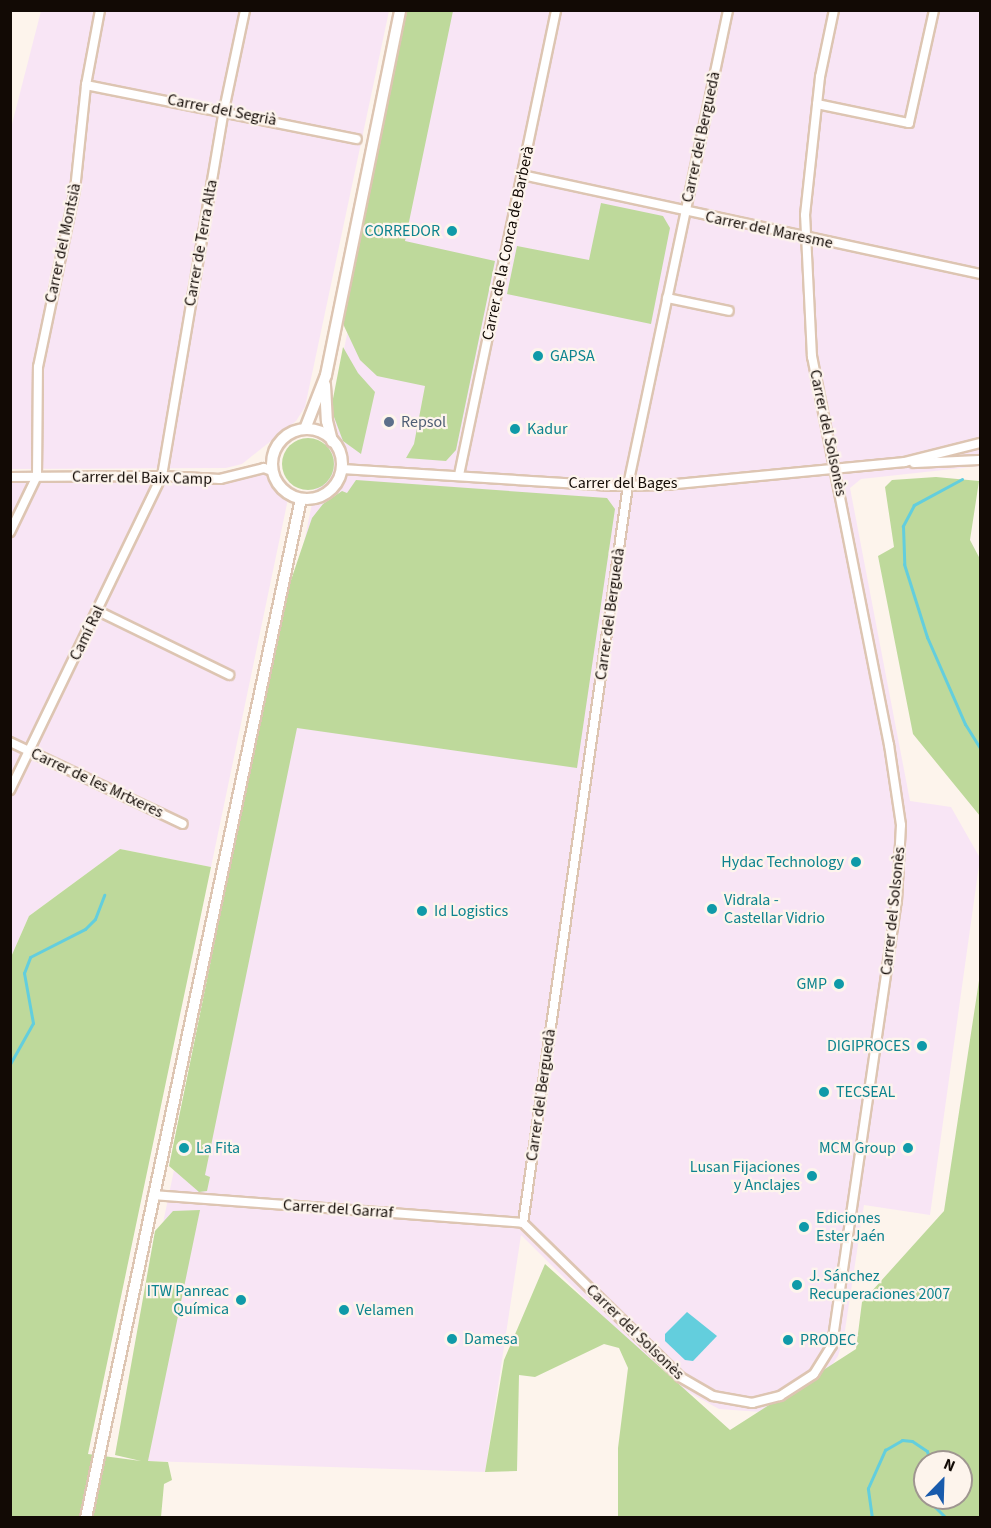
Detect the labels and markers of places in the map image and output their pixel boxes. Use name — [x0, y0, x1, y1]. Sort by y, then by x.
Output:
place label: CORREDOR — [364, 221, 440, 241]
marker: CORREDOR — [445, 224, 459, 238]
place label: GAPSA — [550, 346, 595, 366]
marker: GAPSA — [531, 349, 545, 363]
place label: Repsol — [401, 412, 446, 432]
marker: Repsol — [382, 415, 396, 429]
place label: Kadur — [527, 419, 567, 439]
marker: Kadur — [508, 422, 522, 436]
place label: Hydac Technology — [721, 852, 844, 872]
marker: Hydac Technology — [849, 855, 863, 869]
place label: Vidrala - Castellar Vidrio — [724, 890, 825, 928]
place label: Id Logistics — [434, 901, 508, 921]
marker: Vidrala - Castellar Vidrio — [705, 902, 719, 916]
marker: Id Logistics — [415, 904, 429, 918]
place label: GMP — [796, 974, 827, 994]
marker: GMP — [832, 977, 846, 991]
place label: DIGIPROCES — [827, 1036, 910, 1056]
marker: DIGIPROCES — [915, 1039, 929, 1053]
place label: TECSEAL — [836, 1082, 895, 1102]
marker: TECSEAL — [817, 1085, 831, 1099]
place label: La Fita — [196, 1138, 240, 1158]
place label: MCM Group — [819, 1138, 896, 1158]
marker: La Fita — [177, 1141, 191, 1155]
marker: MCM Group — [901, 1141, 915, 1155]
place label: Lusan Fijaciones y Anclajes — [690, 1157, 800, 1195]
marker: Lusan Fijaciones y Anclajes — [805, 1169, 819, 1183]
place label: Ediciones Ester Jaén — [816, 1208, 885, 1246]
marker: Ediciones Ester Jaén — [797, 1220, 811, 1234]
place label: J. Sánchez Recuperaciones 2007 — [809, 1266, 950, 1304]
marker: J. Sánchez Recuperaciones 2007 — [790, 1278, 804, 1292]
place label: ITW Panreac Química — [147, 1281, 229, 1319]
marker: ITW Panreac Química — [234, 1293, 248, 1307]
place label: Velamen — [356, 1300, 414, 1320]
marker: Velamen — [337, 1303, 351, 1317]
place label: Damesa — [464, 1329, 518, 1349]
place label: PRODEC — [800, 1330, 856, 1350]
marker: Damesa — [445, 1332, 459, 1346]
marker: PRODEC — [781, 1333, 795, 1347]

